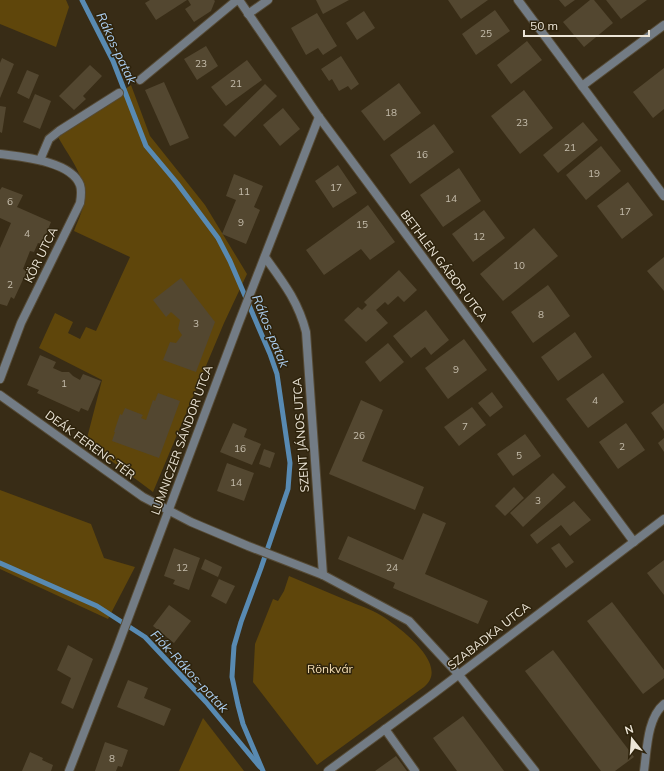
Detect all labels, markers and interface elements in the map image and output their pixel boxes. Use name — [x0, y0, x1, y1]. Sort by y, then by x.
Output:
water label: Rákos-patak — [93, 10, 141, 87]
scale bar — [524, 12, 649, 38]
text: 50 m — [530, 18, 558, 33]
house number: 25 — [480, 27, 492, 40]
house number: 23 — [195, 57, 207, 70]
house number: 21 — [230, 77, 242, 90]
house number: 18 — [385, 106, 397, 119]
house number: 23 — [516, 116, 528, 129]
house number: 21 — [564, 141, 576, 154]
house number: 16 — [416, 148, 428, 161]
house number: 19 — [588, 167, 600, 180]
house number: 17 — [330, 181, 342, 194]
house number: 11 — [238, 185, 250, 198]
house number: 14 — [445, 192, 457, 205]
house number: 6 — [7, 195, 13, 208]
house number: 17 — [619, 205, 631, 218]
street label: BETHLEN GÁBOR UTCA — [398, 207, 491, 325]
house number: 9 — [238, 216, 244, 229]
house number: 15 — [356, 218, 368, 231]
street label: KÖR UTCA — [21, 224, 61, 285]
house number: 4 — [24, 227, 30, 240]
house number: 12 — [473, 230, 485, 243]
house number: 10 — [513, 259, 525, 272]
house number: 2 — [7, 278, 13, 291]
water label: Rákos-patak — [249, 292, 293, 370]
house number: 8 — [538, 308, 544, 321]
house number: 3 — [193, 317, 199, 330]
street label: LUMNICZER SÁNDOR UTCA — [147, 363, 216, 517]
house number: 9 — [453, 363, 459, 376]
house number: 1 — [61, 377, 67, 390]
street label: SZENT JÁNOS UTCA — [289, 377, 312, 493]
house number: 4 — [592, 394, 598, 407]
street label: DEÁK FERENC TÉR — [42, 407, 138, 482]
house number: 7 — [462, 420, 468, 433]
house number: 26 — [353, 429, 365, 442]
house number: 2 — [619, 440, 625, 453]
house number: 16 — [234, 442, 246, 455]
house number: 5 — [516, 449, 522, 462]
house number: 14 — [230, 476, 242, 489]
house number: 3 — [535, 494, 541, 507]
house number: 12 — [176, 561, 188, 574]
house number: 24 — [386, 561, 398, 574]
street label: SZABADKA UTCA — [444, 599, 533, 672]
water label: Fiók-Rákos-patak — [148, 626, 233, 716]
park label: Rönkvár — [307, 661, 354, 676]
north arrow — [612, 719, 652, 759]
text: N — [623, 722, 635, 737]
house number: 8 — [109, 752, 115, 765]

